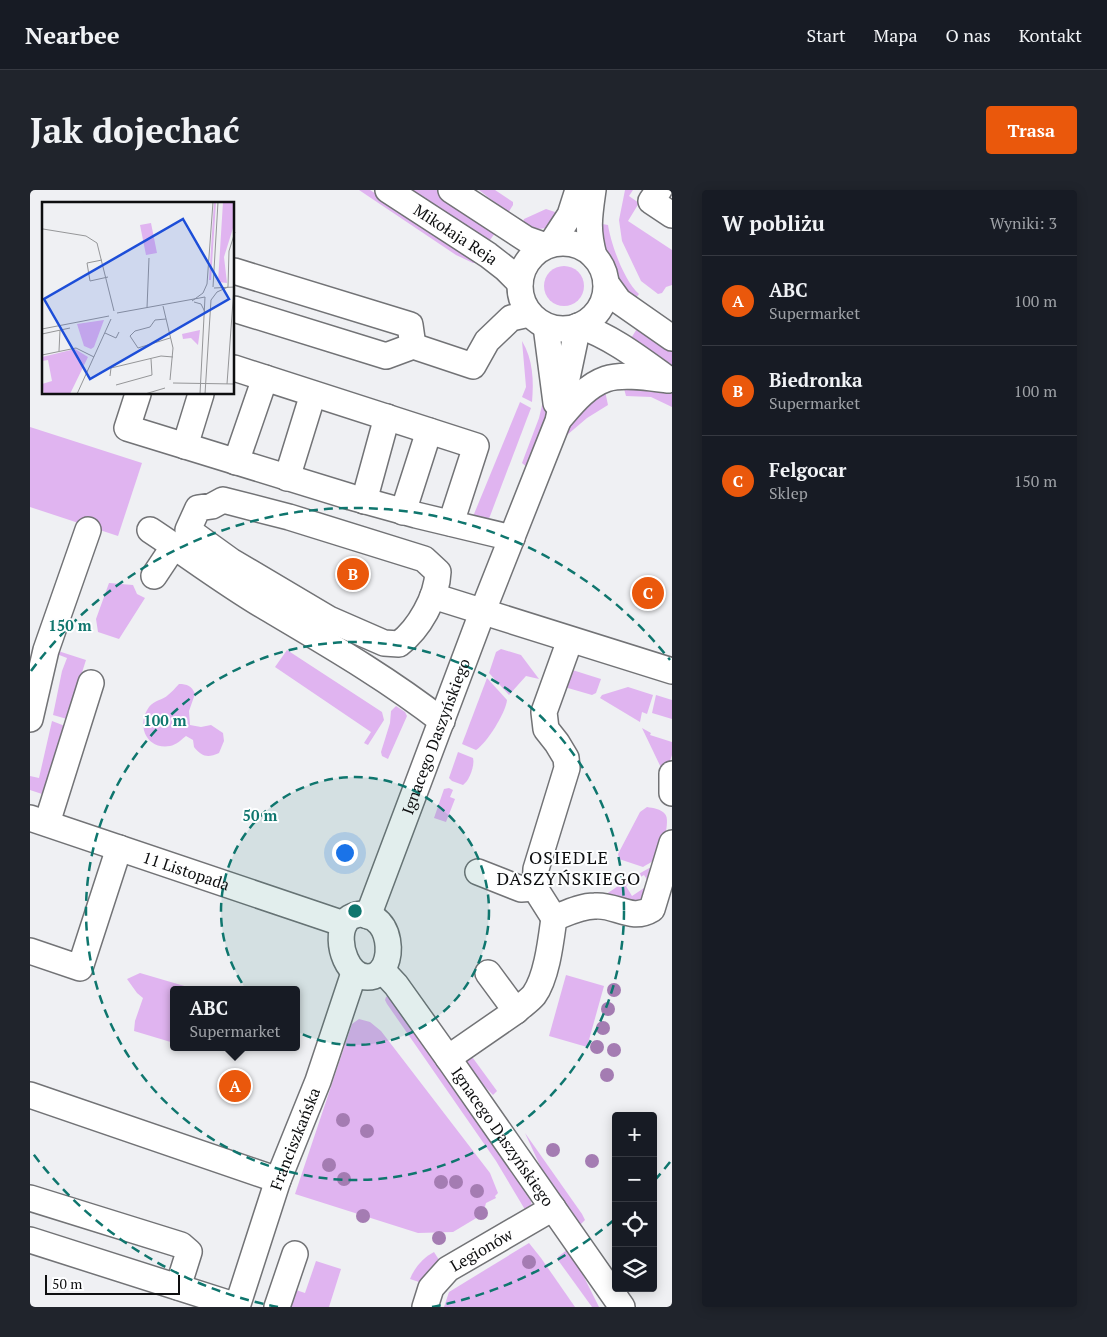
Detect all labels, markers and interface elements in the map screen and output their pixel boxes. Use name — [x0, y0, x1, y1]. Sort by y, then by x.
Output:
text: Nearbee — [25, 19, 120, 51]
text: Start — [807, 23, 846, 47]
text: Mapa — [874, 23, 918, 47]
text: O nas — [946, 23, 991, 47]
text: Kontakt — [1019, 23, 1082, 47]
button: Trasa — [986, 106, 1077, 154]
text: Jak dojechać — [30, 107, 240, 153]
street label: Mikołaja Reja — [410, 199, 503, 270]
inset map — [42, 202, 235, 395]
text: W pobliżu — [722, 209, 825, 237]
text: Wyniki: 3 — [990, 212, 1057, 234]
text: ABC — [769, 277, 808, 302]
text: A — [732, 290, 744, 312]
text: 100 m — [1014, 290, 1057, 312]
text: Supermarket — [769, 302, 860, 324]
text: Biedronka — [769, 367, 863, 392]
text: B — [733, 380, 743, 402]
text: 100 m — [1014, 380, 1057, 402]
text: Supermarket — [769, 392, 860, 414]
text: Felgocar — [769, 457, 846, 482]
text: C — [733, 470, 743, 492]
text: 150 m — [1014, 470, 1057, 492]
text: Sklep — [769, 482, 808, 504]
pin: B — [337, 555, 369, 593]
pin: C — [632, 574, 664, 612]
text: 150 m — [48, 615, 92, 635]
street label: Ignacego Daszyńskiego — [396, 655, 475, 817]
text: 100 m — [143, 710, 187, 730]
text: 50 m — [243, 805, 278, 825]
your location — [332, 840, 358, 866]
district label: OSIEDLE DASZYŃSKIEGO — [497, 845, 641, 890]
street label: 11 Listopada — [140, 846, 233, 896]
centre of rings — [346, 902, 364, 920]
popup — [170, 986, 300, 1051]
text: ABC — [189, 995, 228, 1020]
text: Supermarket — [189, 1020, 281, 1042]
street label: Ignacego Daszyńskiego — [447, 1063, 559, 1211]
pin: A — [219, 1067, 251, 1105]
street label: Franciszkańska — [265, 1084, 325, 1193]
map controls — [612, 1112, 657, 1292]
button: + — [612, 1112, 657, 1157]
button: − — [612, 1157, 657, 1202]
button: locate — [612, 1202, 657, 1247]
street label: Legionów — [446, 1223, 517, 1276]
button: layers — [612, 1247, 657, 1292]
scale bar — [45, 1272, 180, 1295]
text: 50 m — [52, 1274, 82, 1293]

